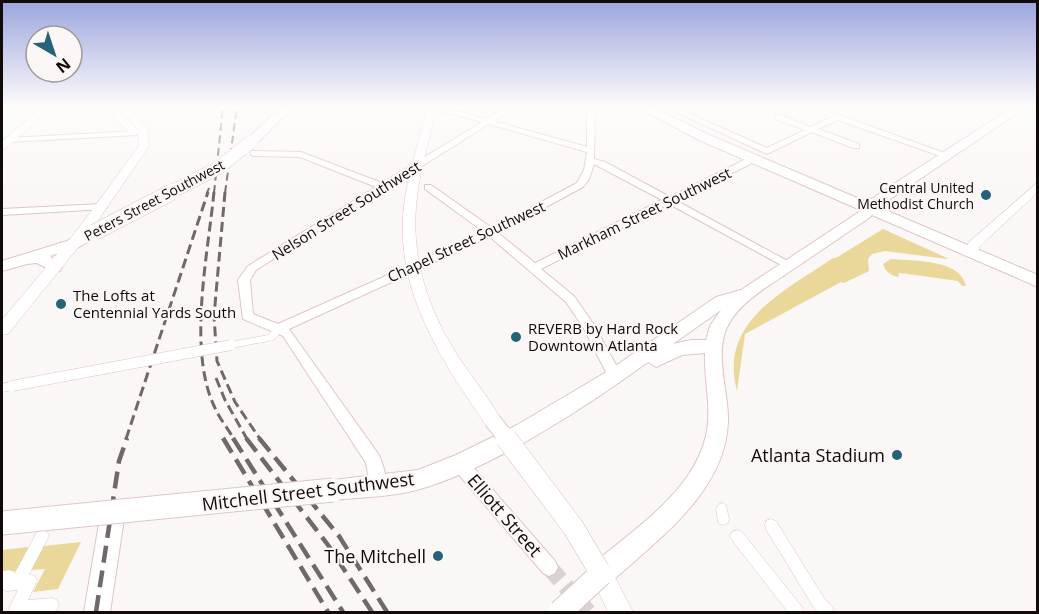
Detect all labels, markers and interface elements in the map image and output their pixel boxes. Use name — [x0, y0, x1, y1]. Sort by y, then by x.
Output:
north arrow — [24, 24, 84, 84]
text: N — [51, 53, 75, 78]
street label: Peters Street Southwest — [80, 155, 228, 245]
street label: Nelson Street Southwest — [268, 156, 424, 264]
street label: Markham Street Southwest — [554, 162, 734, 264]
place label: Central United Methodist Church — [857, 178, 974, 213]
marker: Central United Methodist Church — [979, 188, 993, 202]
street label: Chapel Street Southwest — [384, 196, 548, 286]
place label: The Lofts at Centennial Yards South — [73, 285, 236, 322]
marker: The Lofts at Centennial Yards South — [54, 297, 68, 311]
place label: REVERB by Hard Rock Downtown Atlanta — [528, 318, 678, 355]
marker: REVERB by Hard Rock Downtown Atlanta — [509, 330, 523, 344]
place label: Atlanta Stadium — [751, 443, 885, 467]
marker: Atlanta Stadium — [890, 448, 904, 462]
street label: Mitchell Street Southwest — [200, 466, 416, 516]
street label: Elliott Street — [462, 469, 548, 561]
place label: The Mitchell — [324, 544, 426, 568]
marker: The Mitchell — [431, 549, 445, 563]

